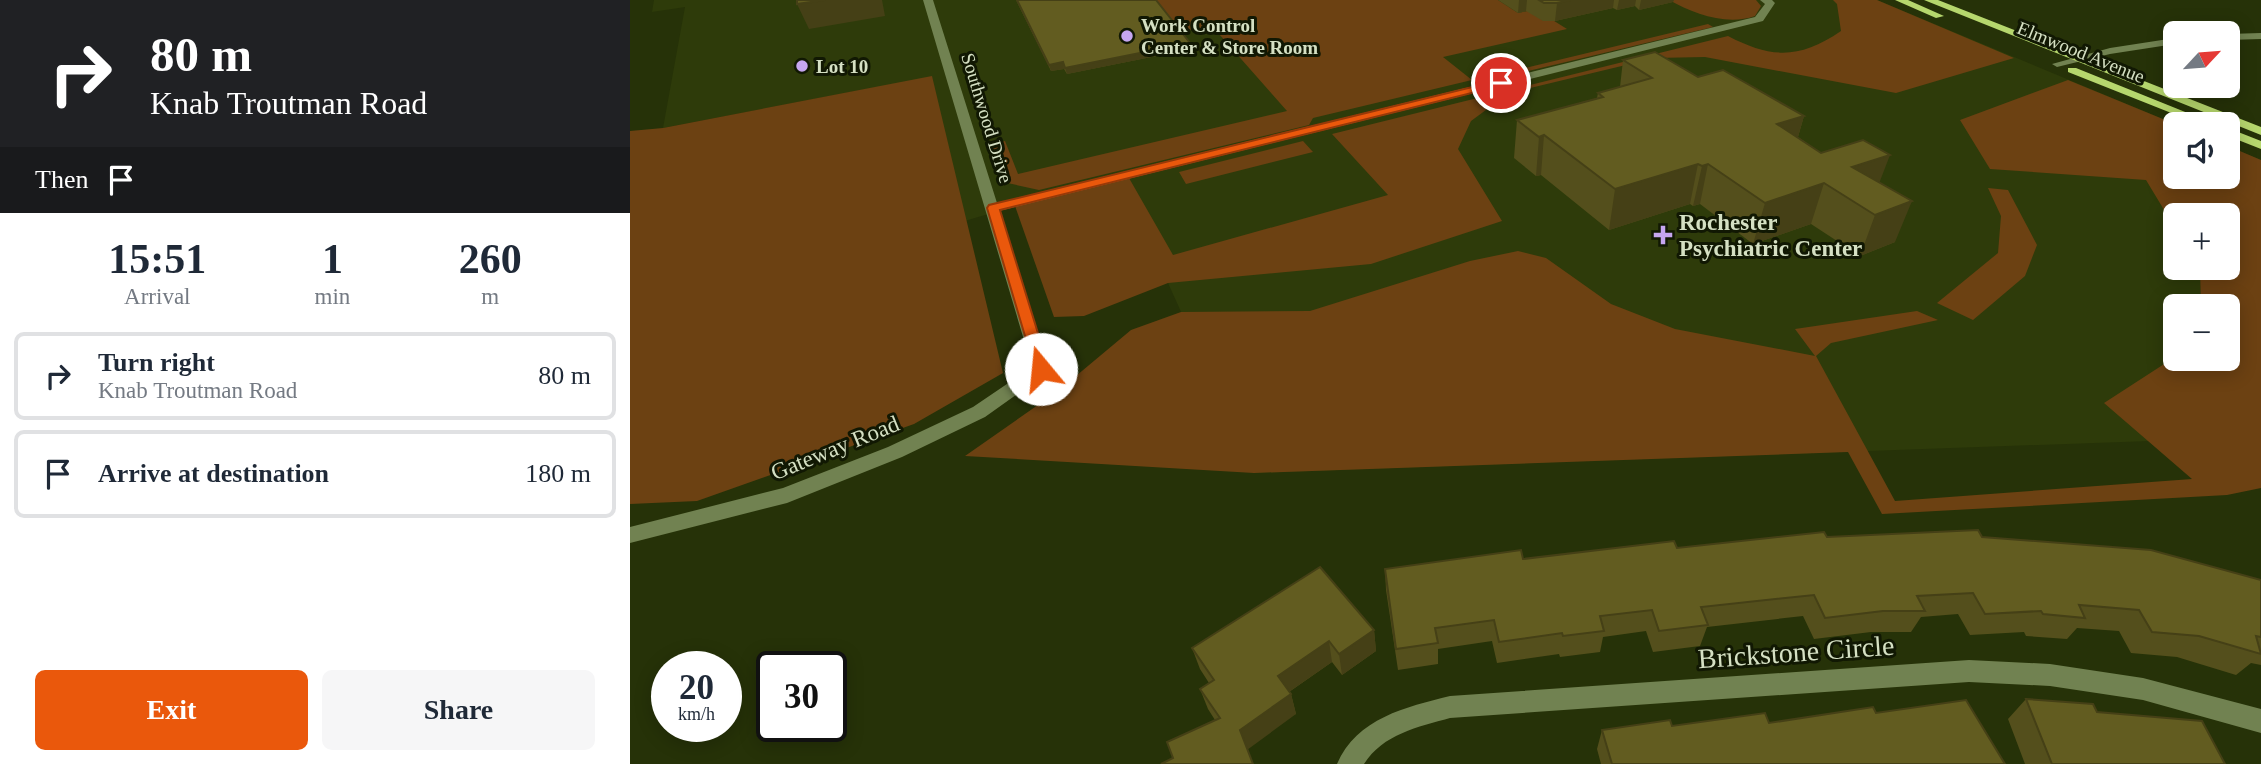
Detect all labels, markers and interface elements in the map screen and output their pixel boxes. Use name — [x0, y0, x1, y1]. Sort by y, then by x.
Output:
place label: Work Control Center & Store Room — [1141, 15, 1318, 58]
street label: Elmwood Avenue — [2014, 17, 2148, 87]
north arrow — [2163, 21, 2240, 98]
map controls — [2163, 21, 2240, 371]
text: 80 m — [150, 27, 252, 82]
icon: right — [35, 28, 126, 119]
marker: Work Control Center & Store Room — [1119, 28, 1135, 44]
street label: Southwood Drive — [957, 51, 1017, 185]
pin — [1471, 53, 1531, 113]
place label: Lot 10 — [816, 56, 868, 77]
marker: Lot 10 — [794, 58, 810, 74]
icon: arrive — [1482, 64, 1520, 102]
text: Knab Troutman Road — [150, 85, 427, 121]
button: sound — [2163, 112, 2240, 189]
icon: arrive — [102, 161, 140, 199]
text: Then — [35, 165, 88, 194]
button: + — [2163, 203, 2240, 280]
place label: Rochester Psychiatric Center — [1679, 210, 1862, 261]
marker: Rochester Psychiatric Center — [1653, 225, 1673, 245]
text: 15:51 — [108, 236, 206, 282]
text: 1 — [322, 236, 343, 282]
text: 260 — [459, 236, 522, 282]
text: Arrival — [124, 284, 191, 309]
text: min — [315, 284, 350, 309]
text: m — [481, 284, 499, 309]
button: − — [2163, 294, 2240, 371]
position arrow — [1004, 332, 1078, 406]
text: Turn right — [98, 348, 215, 377]
icon: right — [39, 357, 77, 395]
text: 80 m — [538, 361, 591, 390]
text: Knab Troutman Road — [98, 378, 297, 403]
street label: Gateway Road — [767, 411, 903, 485]
icon: arrive — [39, 455, 77, 493]
text: Arrive at destination — [98, 459, 329, 488]
text: 180 m — [525, 459, 591, 488]
street label: Brickstone Circle — [1697, 630, 1895, 674]
speed limit sign: 30 — [756, 651, 847, 742]
text: 20 — [679, 668, 714, 707]
button: Exit — [35, 670, 308, 750]
button: Share — [322, 670, 595, 750]
text: km/h — [678, 704, 715, 724]

